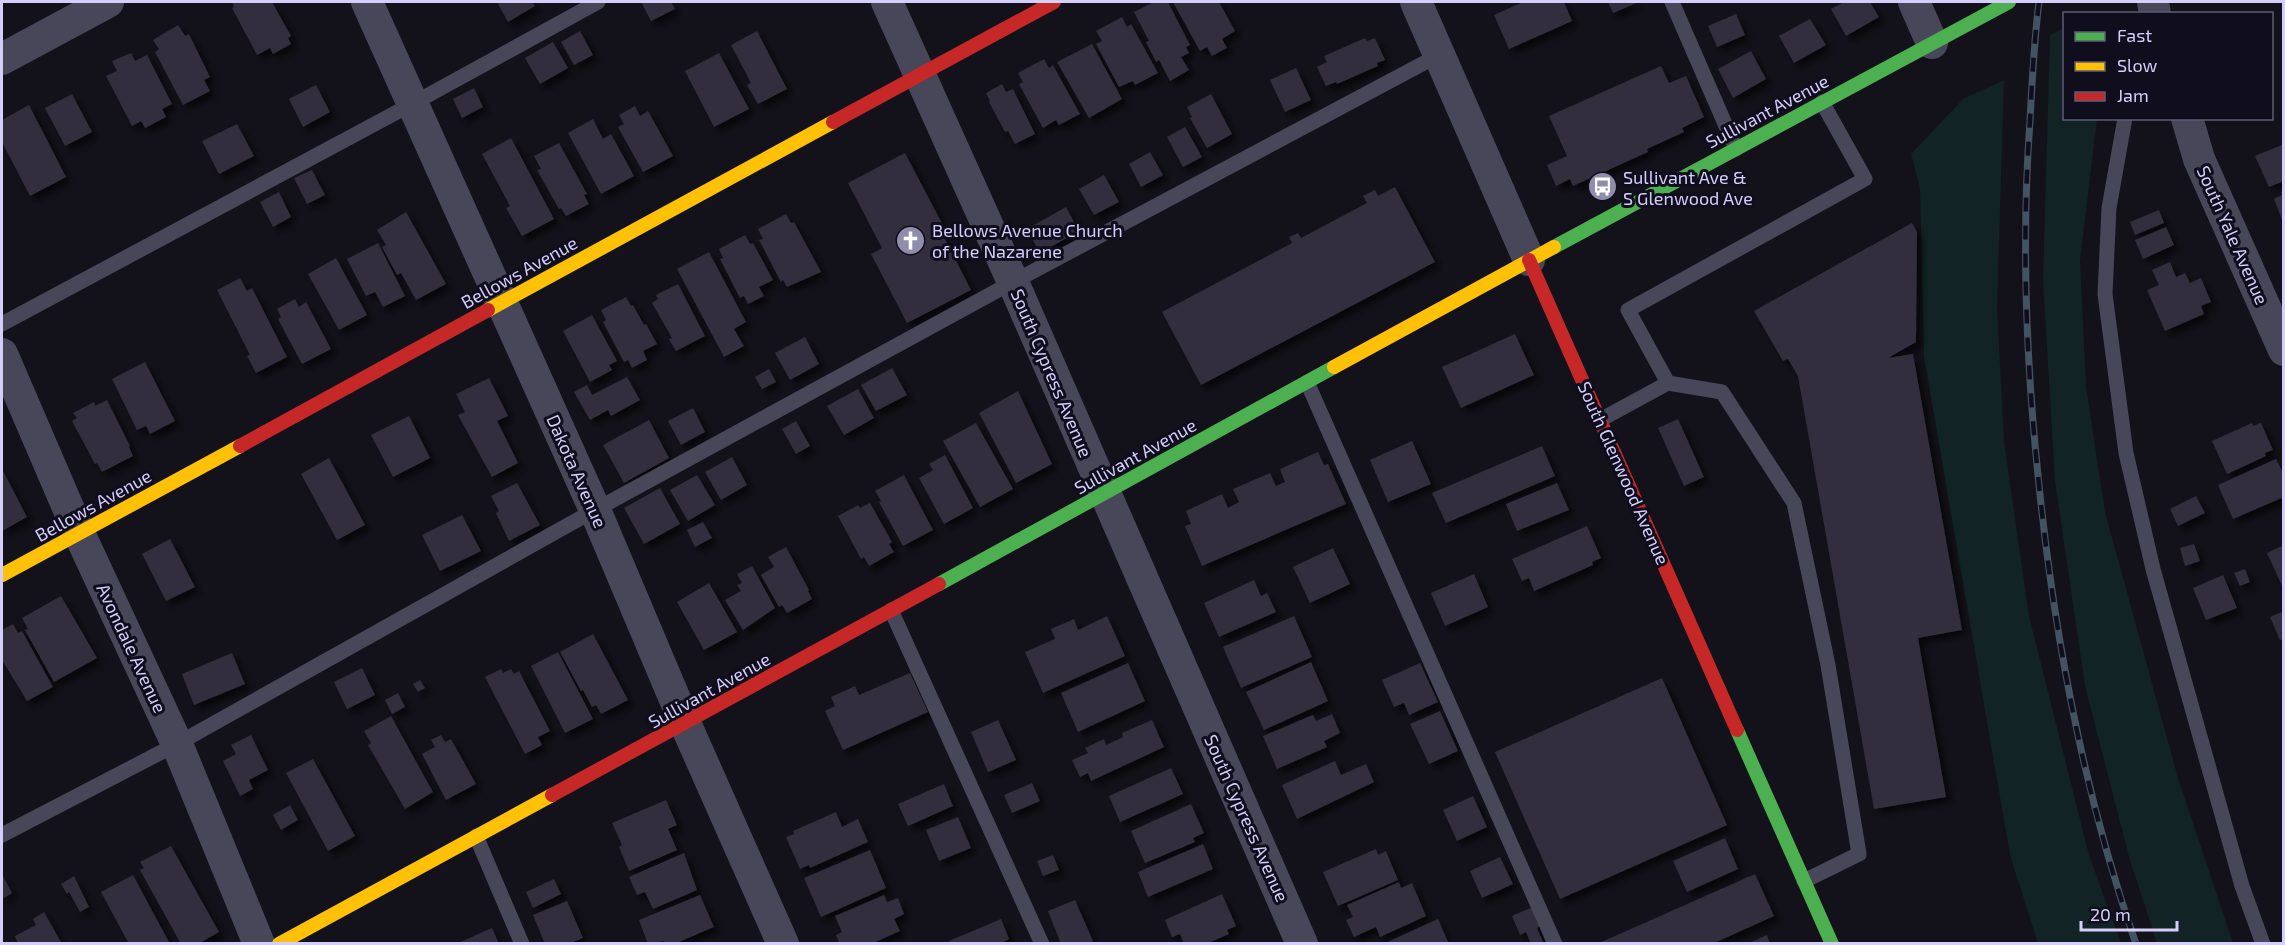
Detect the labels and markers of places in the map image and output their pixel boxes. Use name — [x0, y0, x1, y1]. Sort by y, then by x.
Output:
place label: Sullivant Ave & S Glenwood Ave — [1623, 166, 1753, 209]
bus stop icon: Sullivant Ave & S Glenwood Ave — [1586, 171, 1618, 203]
place label: Bellows Avenue Church of the Nazarene — [932, 219, 1123, 262]
church icon: Bellows Avenue Church of the Nazarene — [895, 224, 927, 256]

